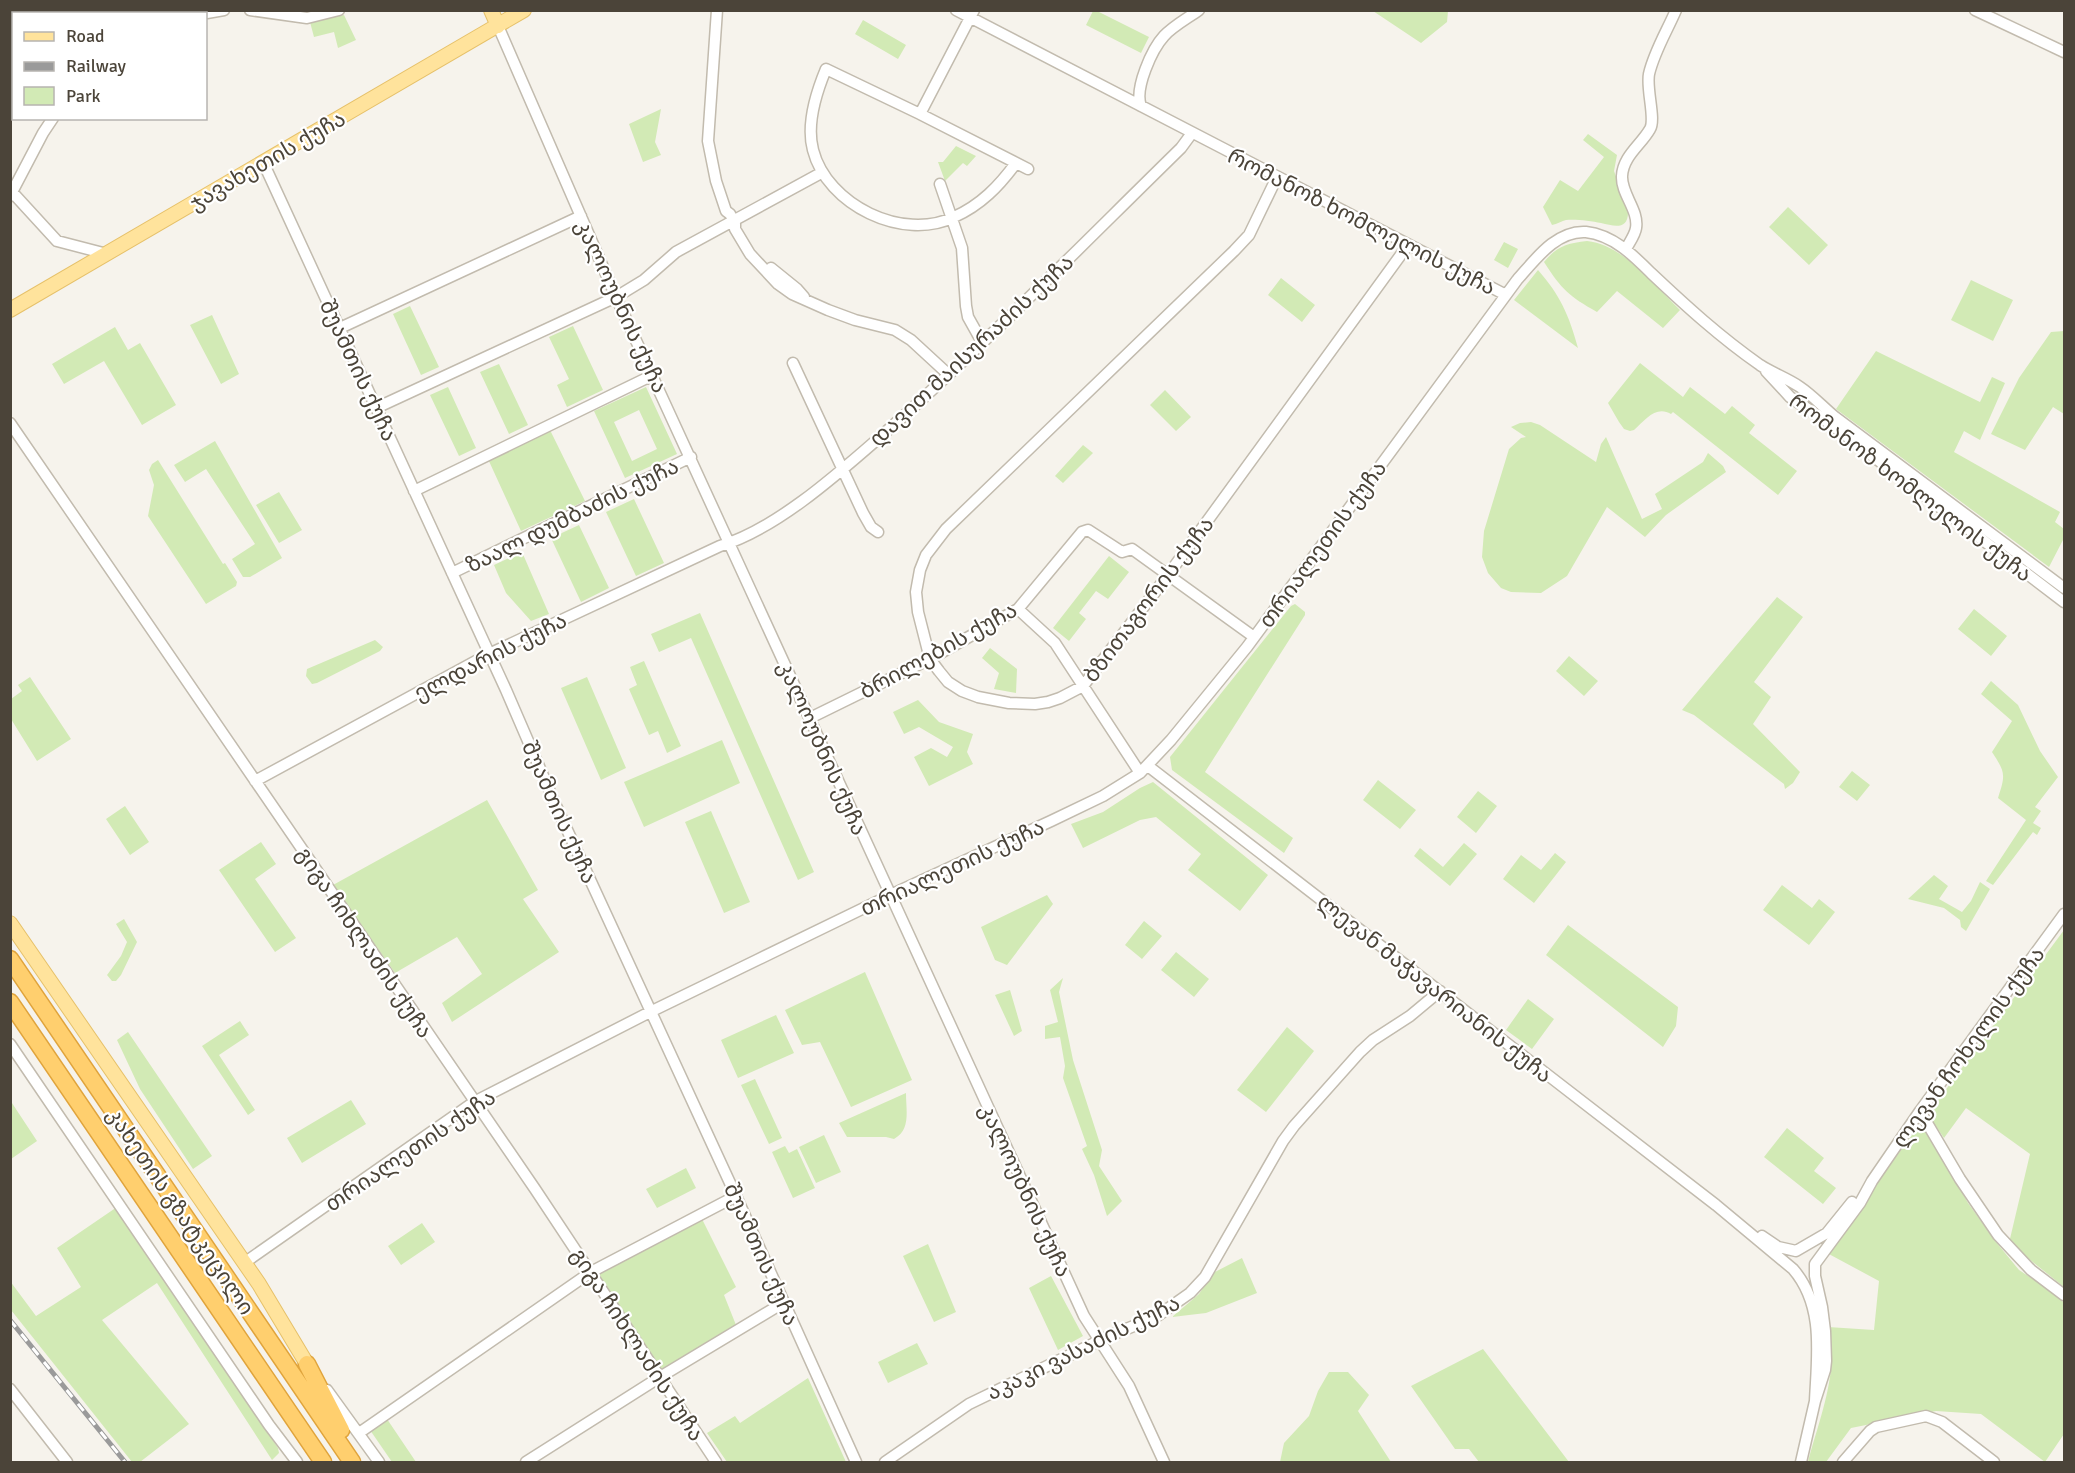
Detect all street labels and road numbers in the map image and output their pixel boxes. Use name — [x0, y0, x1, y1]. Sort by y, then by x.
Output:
street label: ჯავახეთის ქუჩა — [184, 105, 350, 216]
street label: რომანოზ ხომლელის ქუჩა — [1223, 142, 1500, 301]
street label: კალოუბნის ქუჩა — [570, 215, 674, 397]
street label: დავით მაისურაძის ქუჩა — [863, 248, 1079, 452]
street label: შუამთის ქუჩა — [314, 295, 403, 445]
street label: რომანოზ ხომლელის ქუჩა — [1784, 387, 2037, 588]
street label: ზაალ დუმბაძის ქუჩა — [461, 452, 683, 579]
street label: თრიალეთის ქუჩა — [1253, 455, 1392, 633]
street label: ბზითაგორის ქუჩა — [1077, 511, 1220, 688]
street label: ბრილების ქუჩა — [855, 596, 1022, 705]
street label: ელდარის ქუჩა — [409, 606, 571, 707]
street label: კალოუბნის ქუჩა — [772, 657, 873, 840]
street label: შუამთის ქუჩა — [516, 737, 603, 888]
street label: თრიალეთის ქუჩა — [856, 813, 1049, 922]
street label: გიგა ჩიხლაძის ქუჩა — [290, 841, 439, 1043]
street label: ლევან მაჭავარიანის ქუჩა — [1312, 888, 1558, 1089]
street label: ლევან ჩოხელის ქუჩა — [1886, 941, 2051, 1153]
street label: თრიალეთის ქუჩა — [320, 1083, 501, 1218]
street label: კალოუბნის ქუჩა — [974, 1099, 1078, 1281]
street label: კახეთის გზატკეცილი — [101, 1102, 260, 1320]
street label: შუამთის ქუჩა — [718, 1179, 805, 1330]
street label: გიგა ჩიხლაძის ქუჩა — [565, 1242, 710, 1446]
street label: აკაკი ვასაძის ქუჩა — [982, 1289, 1184, 1406]

